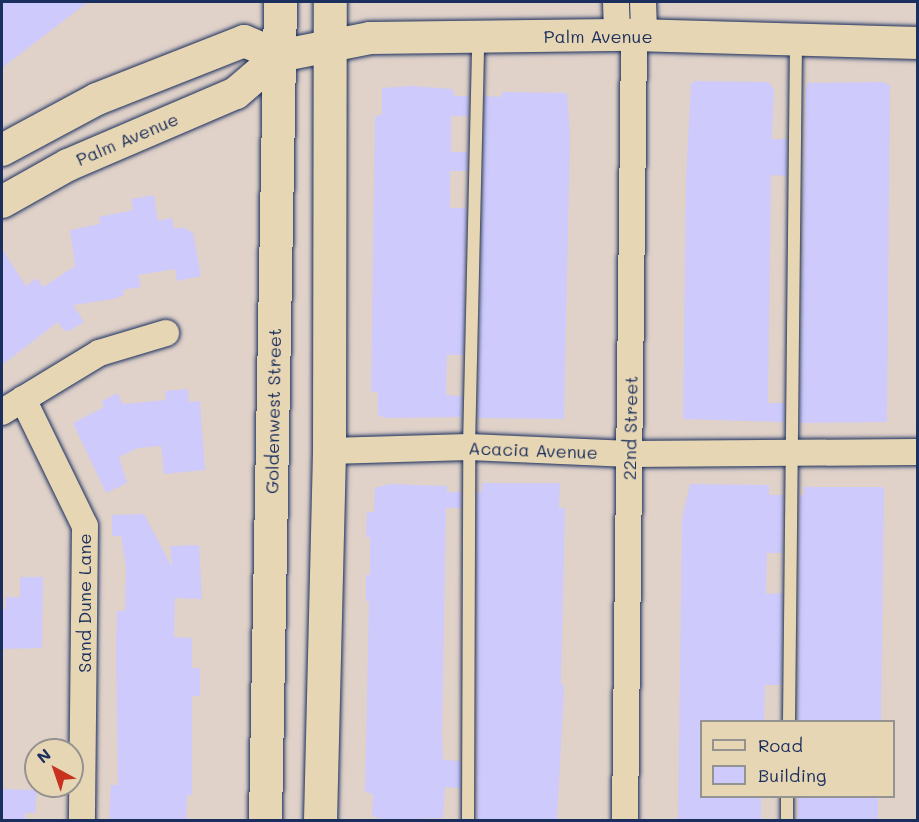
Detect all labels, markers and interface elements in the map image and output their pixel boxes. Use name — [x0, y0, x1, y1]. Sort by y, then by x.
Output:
street label: Palm Avenue — [543, 25, 653, 47]
street label: Palm Avenue — [73, 108, 181, 170]
street label: Goldenwest Street — [261, 328, 285, 494]
street label: 22nd Street — [618, 376, 642, 480]
street label: Acacia Avenue — [468, 437, 598, 463]
street label: Sand Dune Lane — [73, 533, 95, 673]
legend — [700, 720, 895, 798]
text: Road — [758, 733, 803, 757]
north arrow — [24, 738, 84, 798]
text: N — [32, 743, 55, 767]
text: Building — [758, 763, 826, 787]

